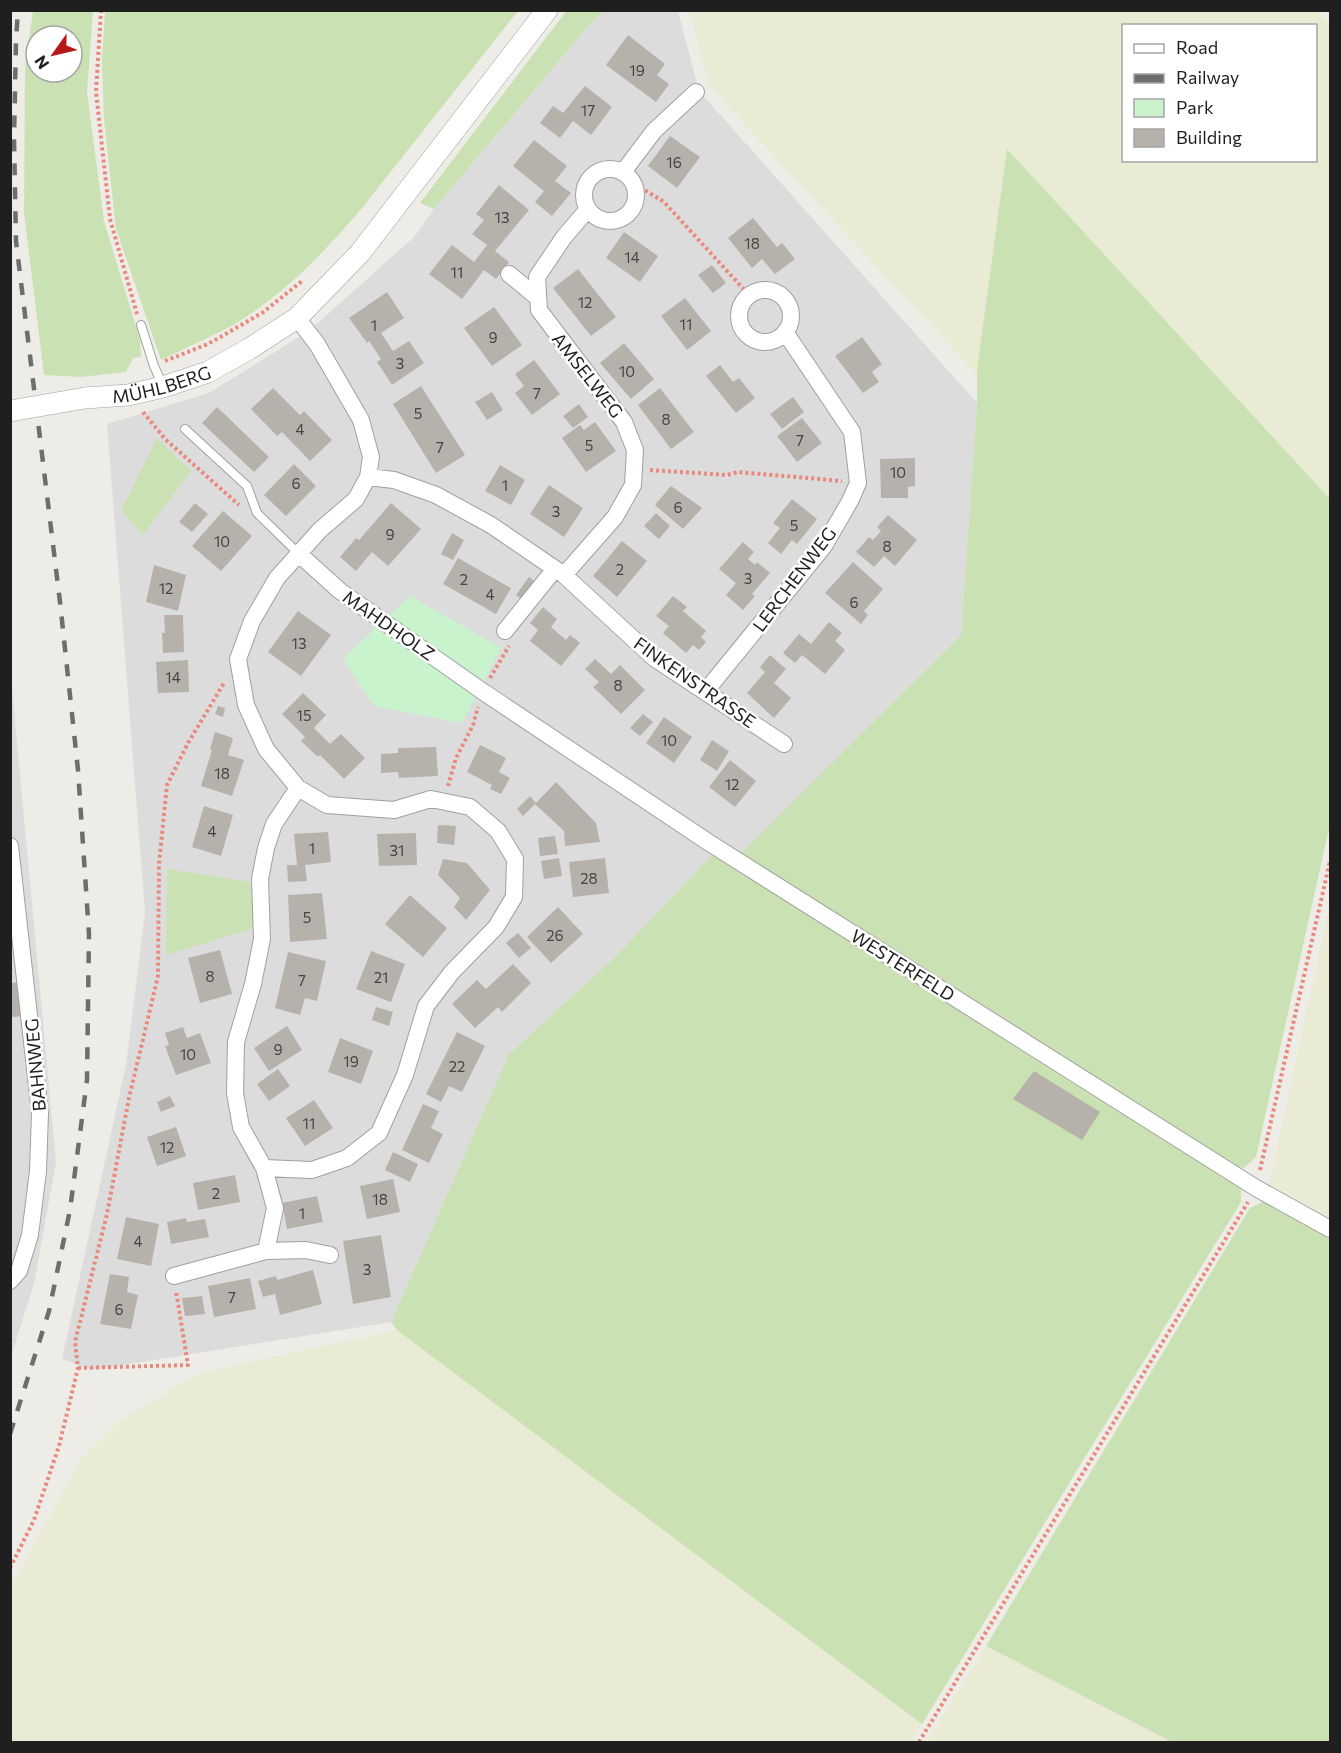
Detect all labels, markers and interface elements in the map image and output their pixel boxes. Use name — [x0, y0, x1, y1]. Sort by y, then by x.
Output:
north arrow — [24, 24, 84, 84]
legend — [1122, 24, 1317, 162]
text: Road — [1176, 36, 1218, 58]
text: N — [30, 52, 52, 73]
house number: 19 — [629, 61, 645, 79]
text: Railway — [1176, 66, 1239, 88]
text: Park — [1176, 96, 1214, 118]
house number: 17 — [581, 101, 595, 119]
text: Building — [1176, 126, 1242, 148]
house number: 16 — [666, 153, 682, 171]
house number: 13 — [495, 208, 509, 226]
house number: 18 — [744, 234, 760, 252]
house number: 14 — [624, 248, 640, 266]
house number: 11 — [451, 263, 463, 281]
house number: 12 — [578, 293, 592, 311]
house number: 11 — [680, 315, 692, 333]
house number: 1 — [371, 316, 377, 334]
house number: 9 — [488, 328, 498, 346]
street label: AMSELWEG — [548, 328, 628, 422]
house number: 3 — [396, 354, 404, 372]
street label: MÜHLBERG — [112, 361, 214, 407]
house number: 10 — [619, 362, 635, 380]
house number: 7 — [533, 384, 541, 402]
house number: 5 — [414, 404, 422, 422]
house number: 8 — [661, 410, 671, 428]
house number: 4 — [296, 420, 305, 438]
house number: 7 — [796, 431, 804, 449]
house number: 5 — [585, 436, 593, 454]
house number: 7 — [436, 438, 444, 456]
house number: 10 — [890, 463, 906, 481]
house number: 6 — [291, 474, 301, 492]
house number: 1 — [502, 476, 508, 494]
house number: 6 — [673, 498, 683, 516]
house number: 3 — [552, 502, 560, 520]
house number: 5 — [790, 516, 798, 534]
street label: LERCHENWEG — [748, 522, 840, 636]
house number: 9 — [385, 525, 395, 543]
house number: 10 — [214, 532, 230, 550]
house number: 8 — [882, 537, 892, 555]
house number: 2 — [616, 560, 624, 578]
house number: 3 — [744, 569, 752, 587]
house number: 2 — [460, 570, 468, 588]
house number: 12 — [159, 579, 173, 597]
street label: MAHDHOLZ — [339, 585, 439, 665]
house number: 4 — [486, 585, 495, 603]
house number: 6 — [849, 593, 859, 611]
street label: FINKENSTRASSE — [630, 632, 760, 732]
house number: 13 — [292, 634, 306, 652]
house number: 14 — [165, 668, 181, 686]
house number: 8 — [613, 676, 623, 694]
house number: 15 — [296, 706, 312, 724]
house number: 10 — [661, 731, 677, 749]
house number: 18 — [214, 764, 230, 782]
house number: 12 — [725, 775, 739, 793]
house number: 4 — [208, 822, 217, 840]
house number: 1 — [309, 839, 315, 857]
house number: 31 — [390, 841, 404, 859]
house number: 28 — [580, 869, 598, 887]
house number: 5 — [303, 908, 311, 926]
street label: WESTERFELD — [847, 924, 959, 1006]
house number: 26 — [546, 926, 564, 944]
house number: 8 — [205, 967, 215, 985]
house number: 21 — [374, 968, 388, 986]
house number: 7 — [298, 971, 306, 989]
street label: BAHNWEG — [20, 1018, 50, 1112]
house number: 9 — [273, 1040, 283, 1058]
house number: 10 — [180, 1045, 196, 1063]
house number: 19 — [343, 1052, 359, 1070]
house number: 22 — [449, 1057, 465, 1075]
house number: 11 — [303, 1114, 315, 1132]
house number: 12 — [160, 1138, 174, 1156]
house number: 2 — [212, 1184, 220, 1202]
house number: 18 — [372, 1190, 388, 1208]
house number: 1 — [299, 1204, 305, 1222]
house number: 4 — [134, 1232, 143, 1250]
house number: 3 — [363, 1260, 371, 1278]
house number: 7 — [228, 1288, 236, 1306]
house number: 6 — [114, 1300, 124, 1318]

